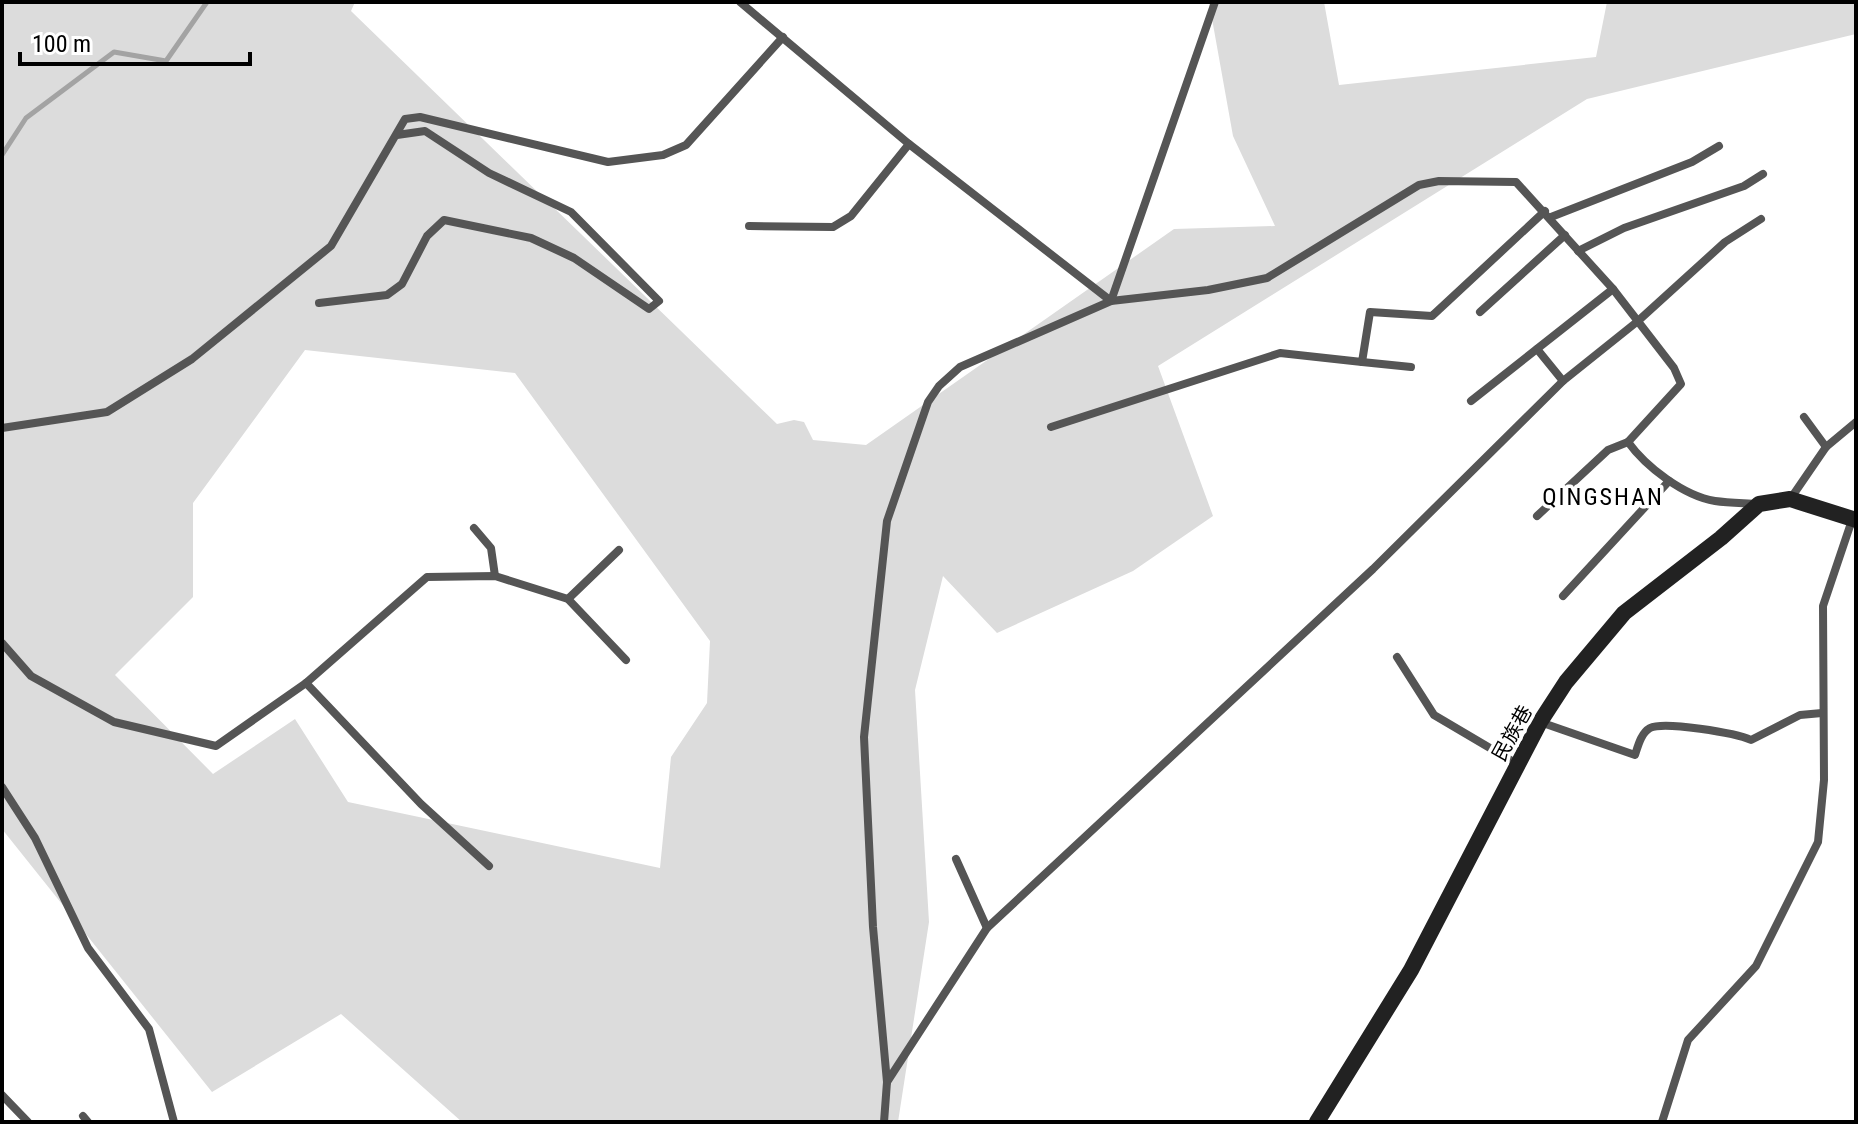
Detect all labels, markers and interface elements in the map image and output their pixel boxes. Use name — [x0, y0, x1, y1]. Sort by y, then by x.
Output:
scale bar — [20, 16, 250, 66]
text: 100 m — [32, 30, 91, 58]
district label: QINGSHAN — [1542, 483, 1664, 511]
street label: 民族巷 — [1487, 701, 1537, 765]

